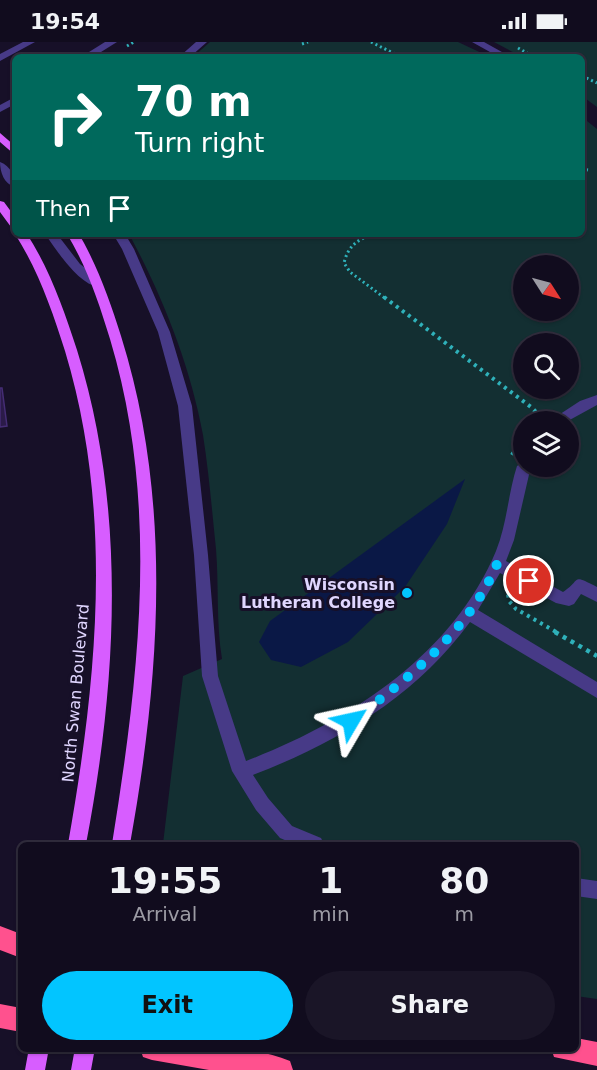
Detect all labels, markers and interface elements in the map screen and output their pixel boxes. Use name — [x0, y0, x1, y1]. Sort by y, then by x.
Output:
text: 19:54 — [30, 9, 100, 34]
text: 70 m — [135, 77, 252, 126]
icon: right — [36, 78, 114, 156]
text: Turn right — [135, 127, 264, 158]
icon: arrive — [103, 192, 136, 225]
text: Then — [36, 196, 91, 221]
north arrow — [513, 255, 579, 321]
map controls — [513, 255, 579, 477]
button: search — [513, 333, 579, 399]
button: layers — [513, 411, 579, 477]
pin — [503, 555, 554, 606]
icon: arrive — [512, 564, 545, 597]
place label: Wisconsin Lutheran College — [241, 575, 395, 612]
marker: Wisconsin Lutheran College — [400, 586, 414, 600]
street label: North Swan Boulevard — [58, 603, 93, 783]
position arrow — [319, 689, 383, 753]
text: 19:55 — [108, 860, 222, 901]
text: 1 — [318, 860, 343, 901]
text: 80 — [439, 860, 489, 901]
text: Arrival — [132, 902, 197, 926]
text: min — [312, 902, 350, 926]
text: m — [455, 902, 474, 926]
button: Exit — [42, 971, 293, 1040]
button: Share — [305, 971, 555, 1040]

